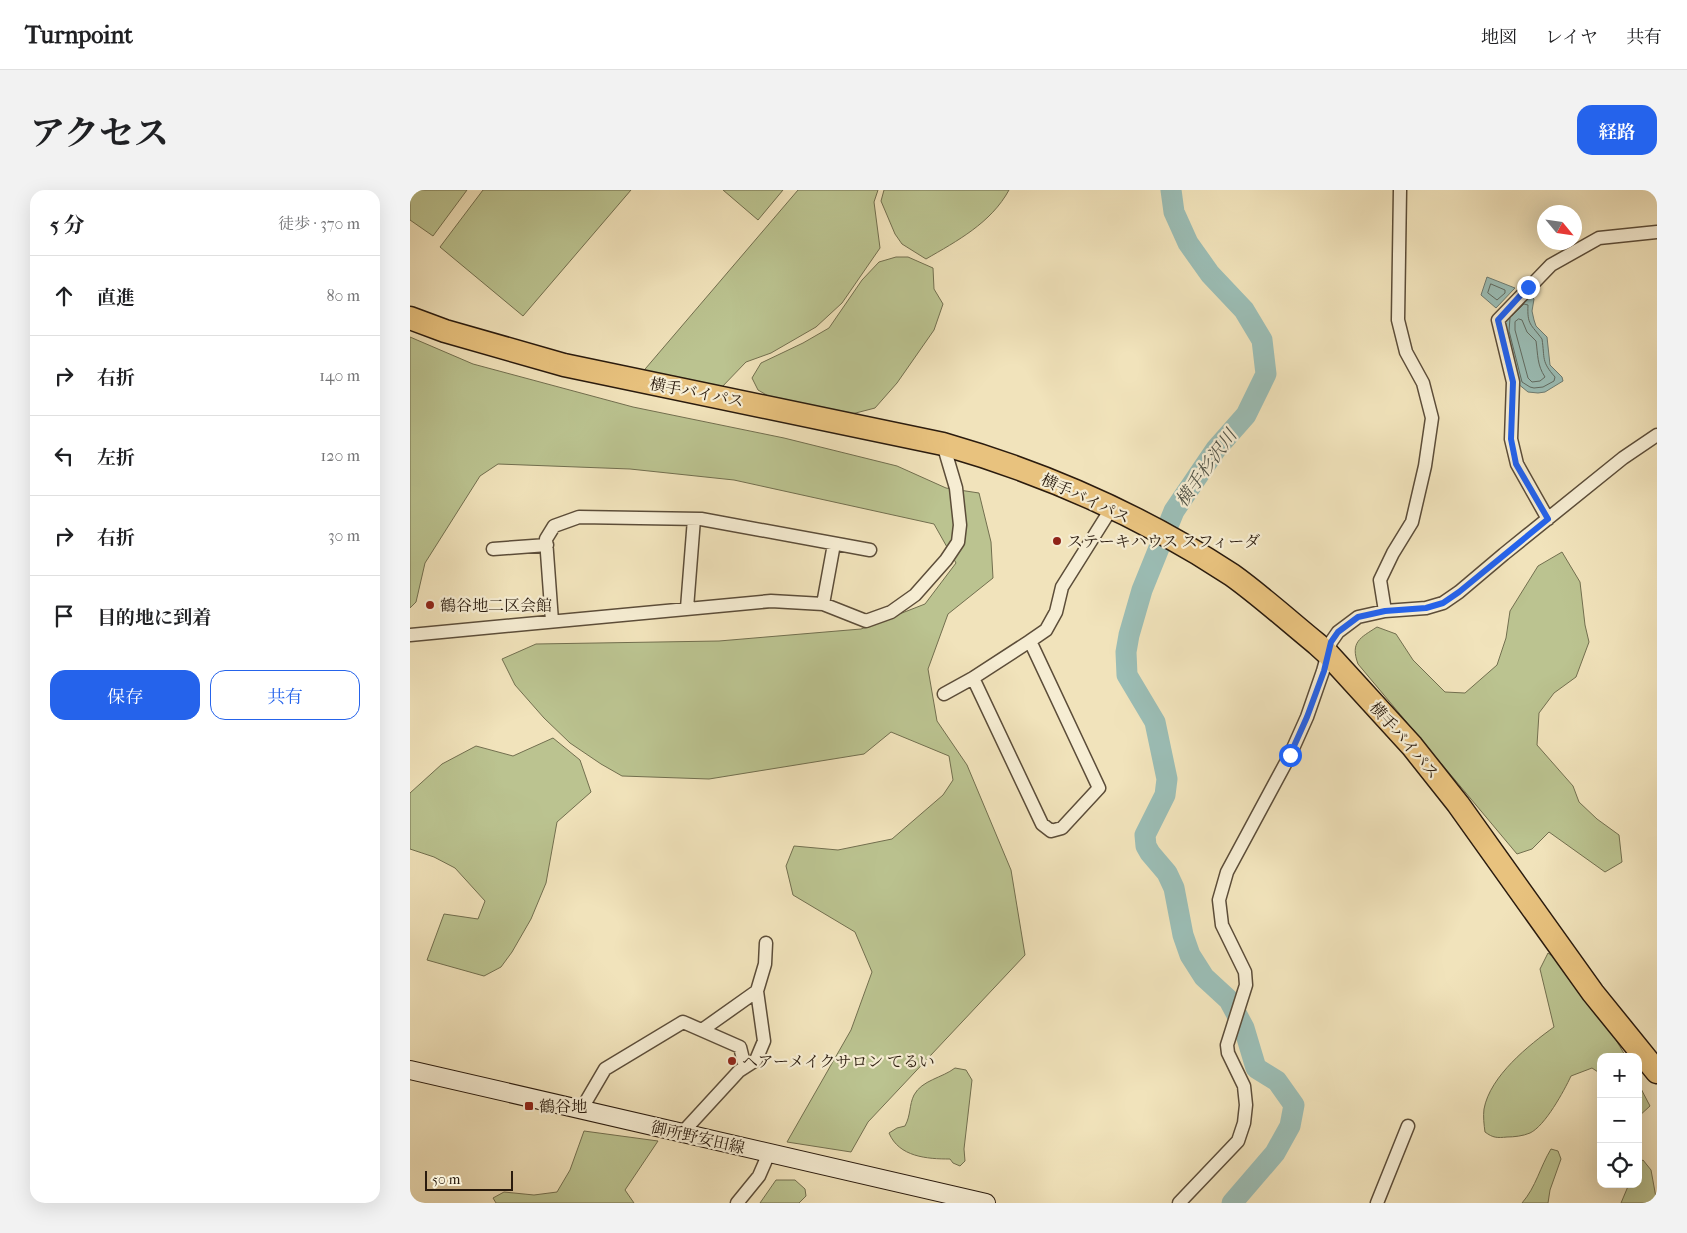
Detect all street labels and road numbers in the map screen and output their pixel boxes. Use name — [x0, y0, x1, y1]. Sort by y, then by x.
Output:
street label: 横手バイパス — [648, 374, 746, 411]
street label: 横手バイパス — [1038, 470, 1133, 527]
street label: 横手バイパス — [1366, 698, 1443, 783]
street label: 御所野安田線 — [649, 1117, 747, 1158]

